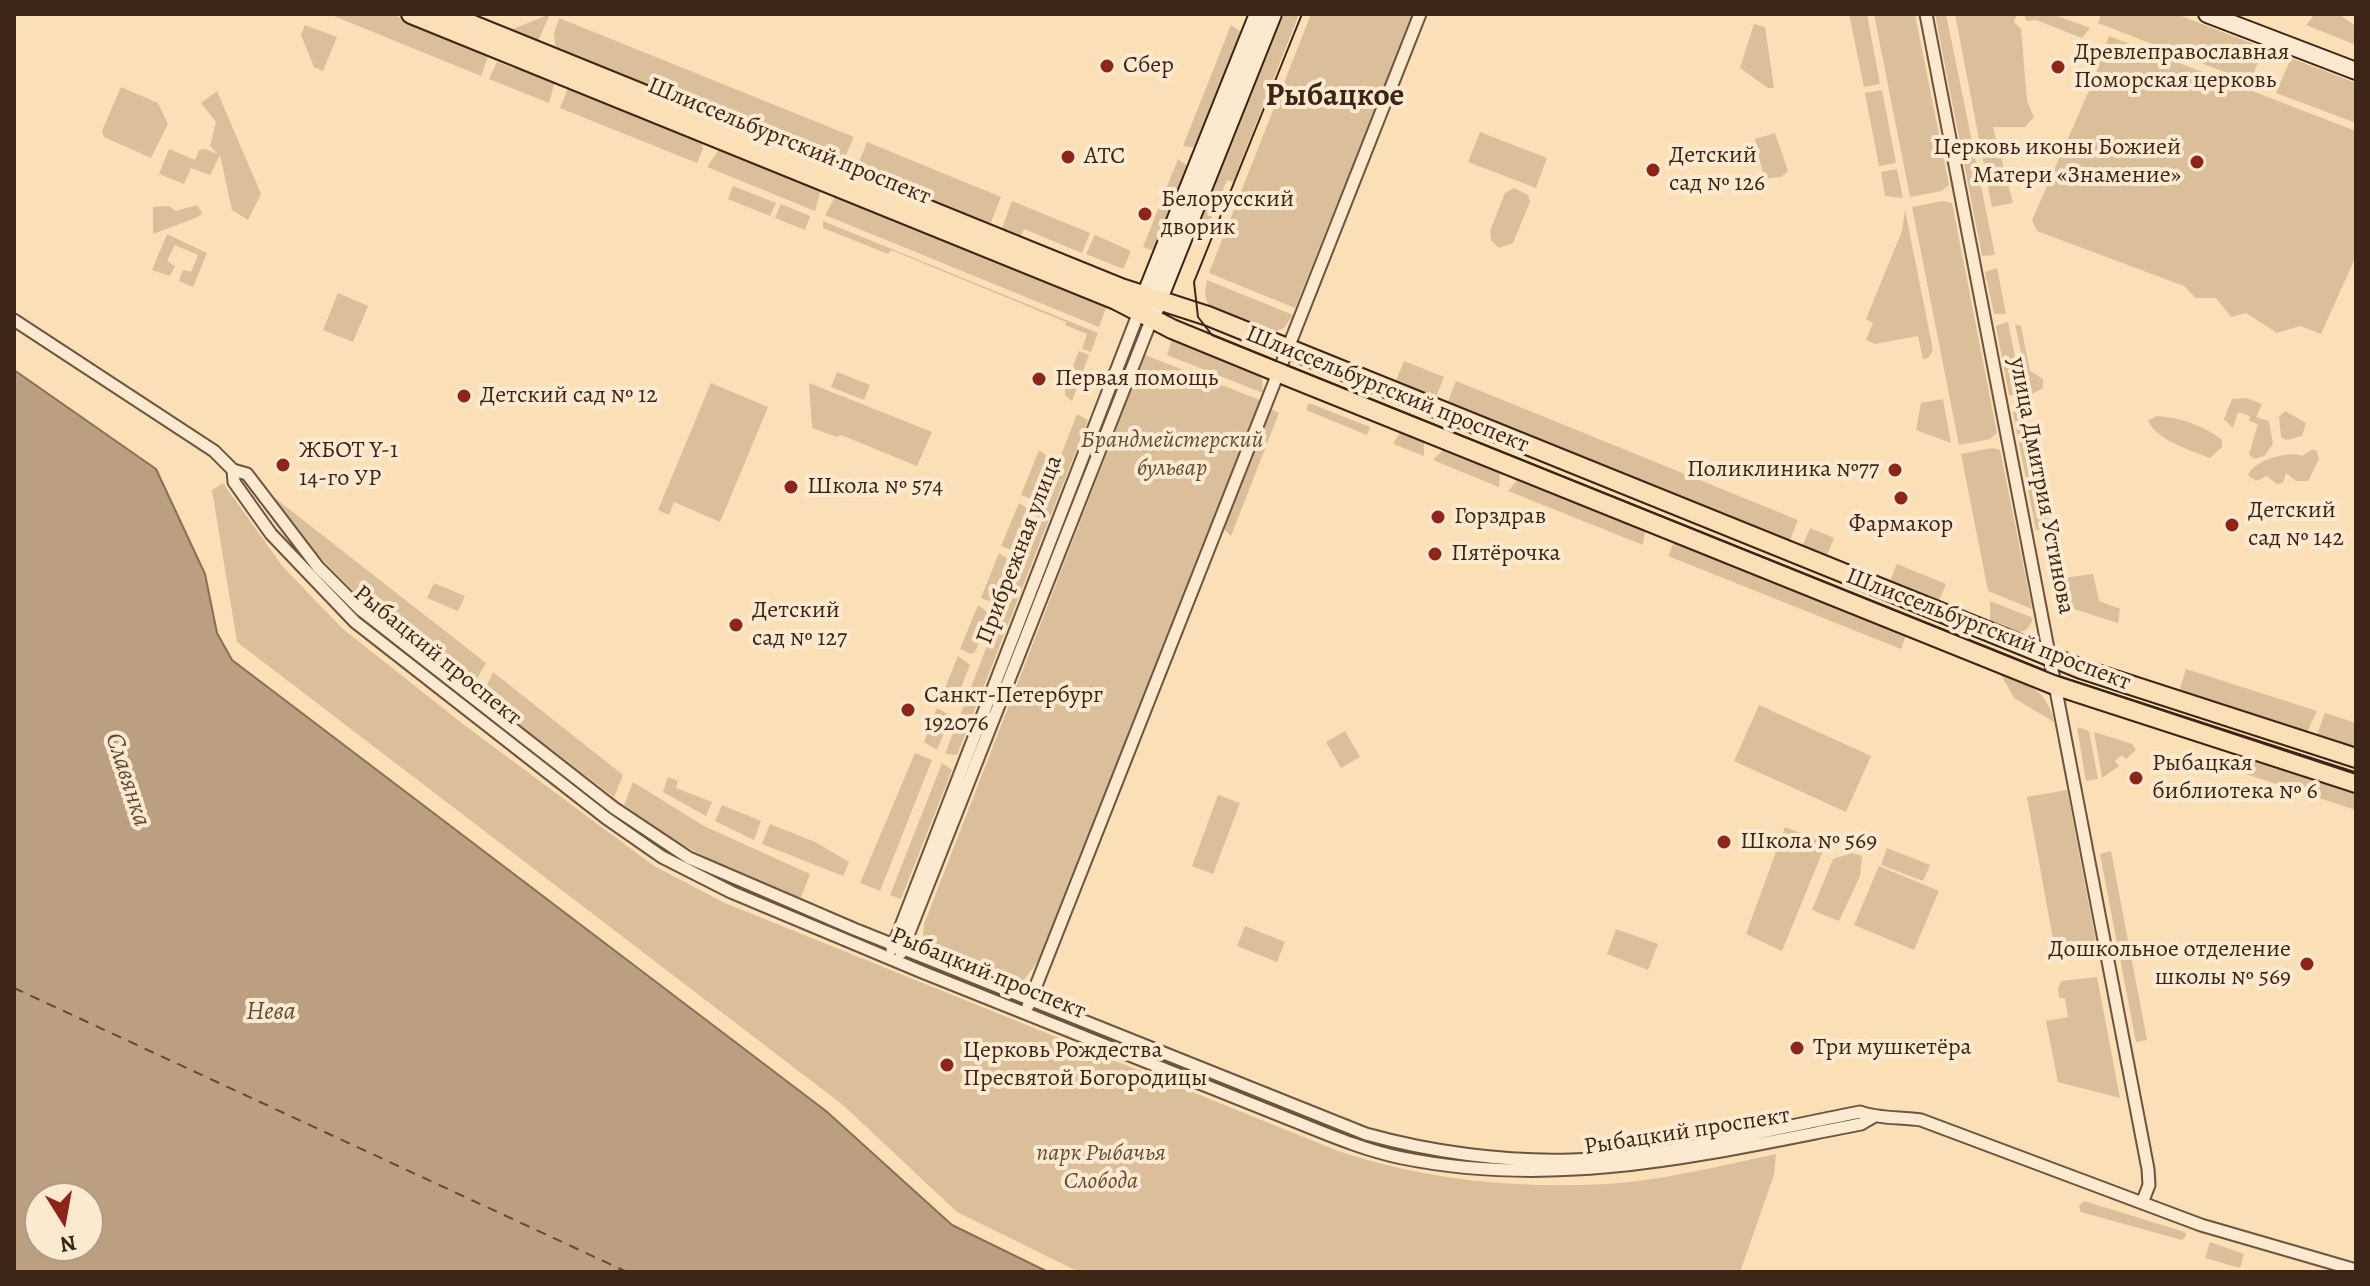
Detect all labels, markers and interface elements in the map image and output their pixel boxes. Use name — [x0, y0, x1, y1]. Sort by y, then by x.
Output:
place label: Древлеправославная Поморская церковь — [2074, 39, 2289, 95]
place label: Сбер — [1123, 52, 1174, 80]
marker: Сбер — [1098, 57, 1116, 75]
marker: Древлеправославная Поморская церковь — [2049, 58, 2067, 76]
street label: Шлиссельбургский проспект — [643, 72, 935, 212]
district label: Рыбацкое — [1266, 78, 1404, 116]
place label: Церковь иконы Божией Матери «Знамение» — [1934, 134, 2181, 190]
place label: Детский сад № 126 — [1669, 142, 1765, 198]
place label: АТС — [1084, 143, 1125, 171]
marker: АТС — [1059, 148, 1077, 166]
marker: Церковь иконы Божией Матери «Знамение» — [2188, 153, 2206, 171]
marker: Детский сад № 126 — [1644, 161, 1662, 179]
place label: Белорусский дворик — [1161, 186, 1294, 242]
marker: Белорусский дворик — [1136, 205, 1154, 223]
street label: Шлиссельбургский проспект — [1241, 320, 1533, 460]
street label: улица Дмитрия Устинова — [2002, 355, 2080, 617]
place label: Первая помощь — [1055, 365, 1218, 393]
marker: Первая помощь — [1030, 370, 1048, 388]
place label: Детский сад № 12 — [480, 382, 658, 410]
marker: Детский сад № 12 — [455, 387, 473, 405]
park label: Брандмейстерский бульвар — [1081, 427, 1263, 483]
place label: ЖБОТ Y-1 14-го УР — [299, 437, 398, 493]
street label: Прибрежная улица — [971, 451, 1069, 649]
marker: ЖБОТ Y-1 14-го УР — [274, 456, 292, 474]
place label: Поликлиника №77 — [1687, 456, 1879, 484]
marker: Поликлиника №77 — [1886, 461, 1904, 479]
place label: Школа № 574 — [807, 473, 943, 501]
marker: Школа № 574 — [782, 478, 800, 496]
marker: Фармакор — [1892, 489, 1910, 507]
place label: Детский сад № 142 — [2248, 497, 2344, 553]
place label: Горздрав — [1454, 503, 1546, 531]
marker: Горздрав — [1429, 508, 1447, 526]
place label: Фармакор — [1849, 511, 1953, 539]
marker: Детский сад № 142 — [2223, 516, 2241, 534]
place label: Пятёрочка — [1451, 540, 1561, 568]
marker: Пятёрочка — [1426, 545, 1444, 563]
street label: Шлиссельбургский проспект — [1841, 562, 2135, 698]
street label: Рыбацкий проспект — [347, 579, 527, 733]
place label: Детский сад № 127 — [752, 597, 847, 653]
marker: Детский сад № 127 — [727, 616, 745, 634]
place label: Санкт-Петербург 192076 — [924, 682, 1103, 738]
marker: Санкт-Петербург 192076 — [899, 701, 917, 719]
water label: Славянка — [97, 729, 157, 831]
place label: Рыбацкая библиотека № 6 — [2152, 750, 2317, 806]
marker: Рыбацкая библиотека № 6 — [2127, 769, 2145, 787]
place label: Школа № 569 — [1740, 828, 1877, 856]
marker: Школа № 569 — [1715, 833, 1733, 851]
street label: Рыбацкий проспект — [886, 922, 1090, 1026]
place label: Дошкольное отделение школы № 569 — [2048, 936, 2291, 992]
marker: Дошкольное отделение школы № 569 — [2298, 955, 2316, 973]
water label: Нева — [246, 997, 296, 1029]
place label: Три мушкетёра — [1813, 1034, 1972, 1062]
place label: Церковь Рождества Пресвятой Богородицы — [963, 1037, 1207, 1093]
marker: Три мушкетёра — [1788, 1039, 1806, 1057]
marker: Церковь Рождества Пресвятой Богородицы — [938, 1056, 956, 1074]
street label: Рыбацкий проспект — [1582, 1102, 1792, 1162]
park label: парк Рыбачья Слобода — [1036, 1140, 1166, 1196]
north arrow — [24, 1182, 104, 1262]
text: N — [57, 1227, 79, 1260]

